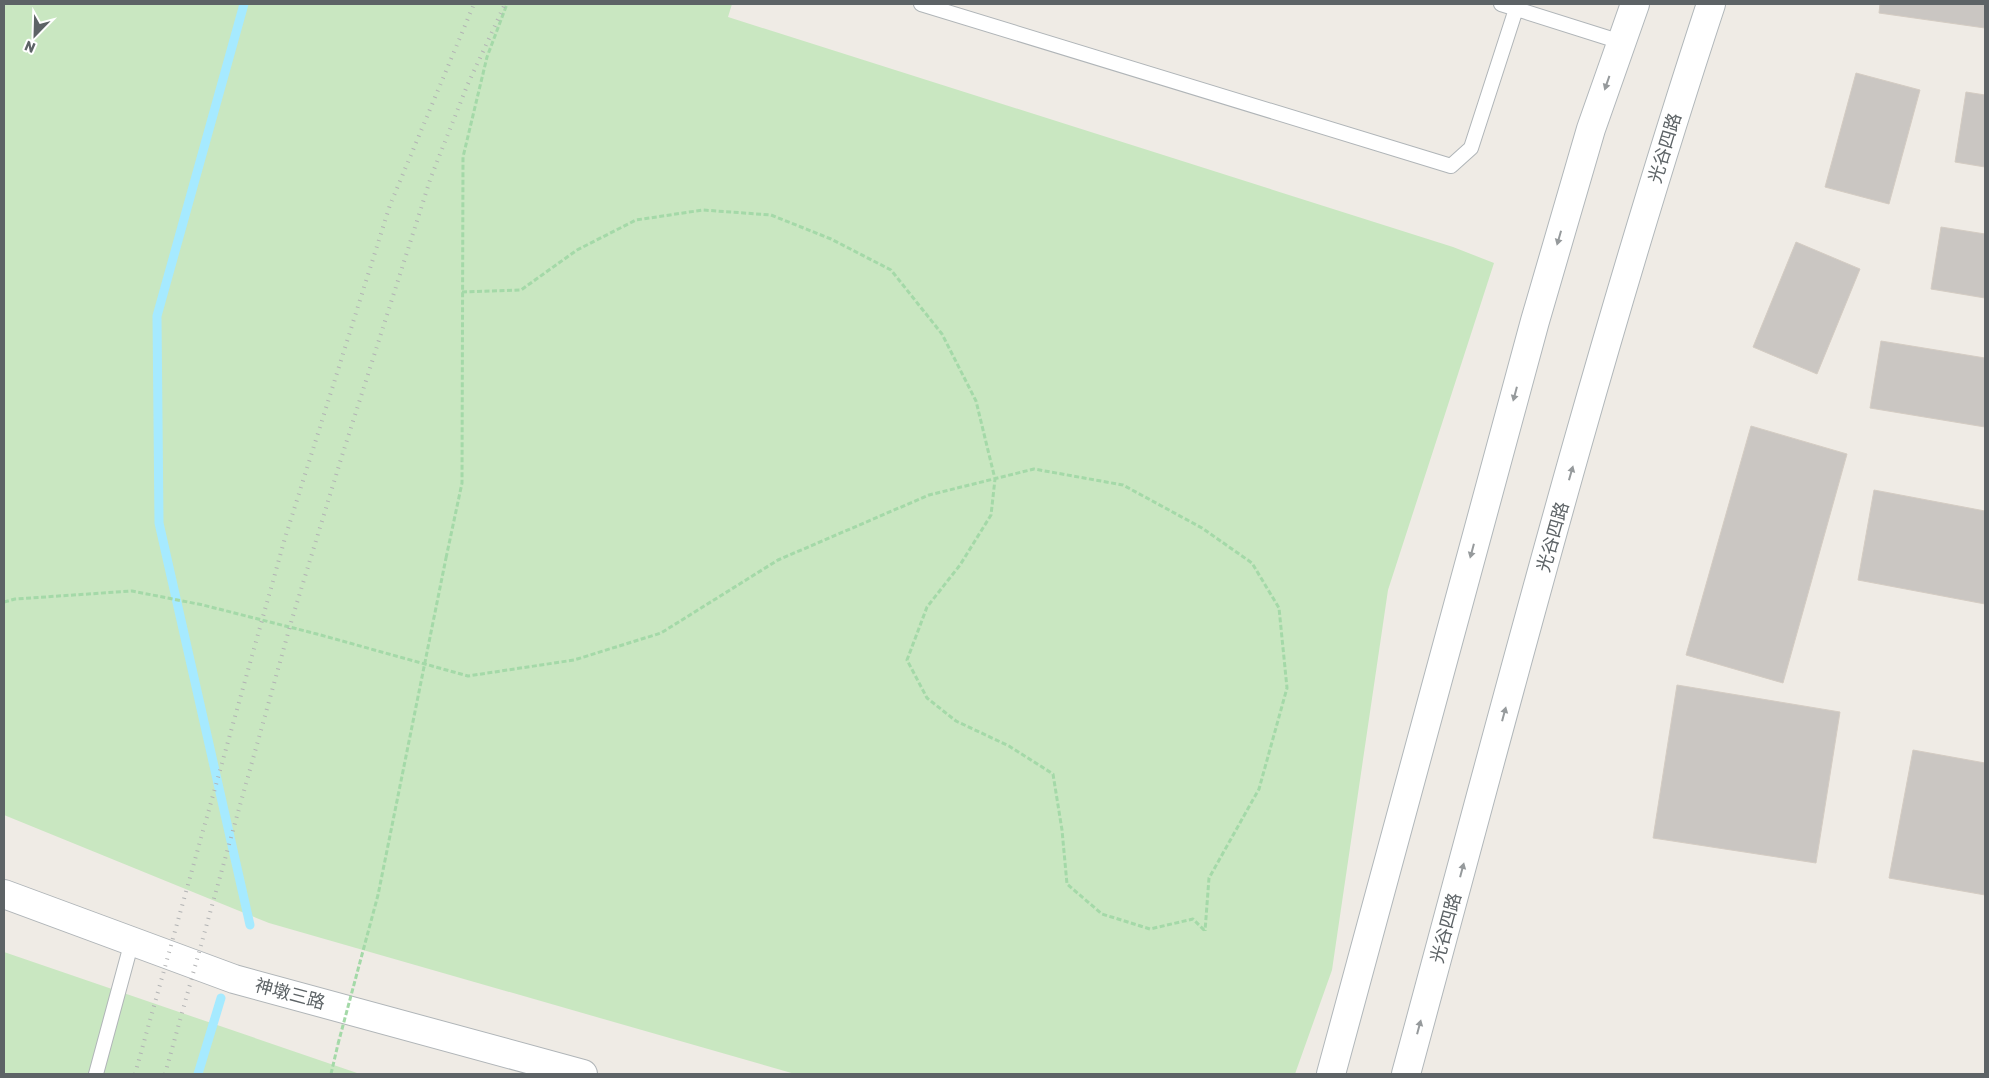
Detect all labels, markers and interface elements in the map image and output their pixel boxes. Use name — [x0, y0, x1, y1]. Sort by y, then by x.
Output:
north arrow — [10, 10, 60, 60]
text: N — [22, 37, 38, 56]
one-way arrow — [1603, 76, 1611, 91]
street label: 光谷四路 — [1644, 110, 1686, 186]
one-way arrow — [1554, 231, 1562, 246]
one-way arrow — [1510, 387, 1518, 402]
one-way arrow — [1567, 465, 1575, 480]
street label: 光谷四路 — [1533, 499, 1573, 575]
one-way arrow — [1468, 544, 1476, 559]
one-way arrow — [1500, 706, 1508, 721]
one-way arrow — [1458, 863, 1466, 878]
street label: 光谷四路 — [1426, 890, 1466, 966]
street label: 神墩三路 — [252, 974, 328, 1014]
one-way arrow — [1415, 1020, 1423, 1035]

